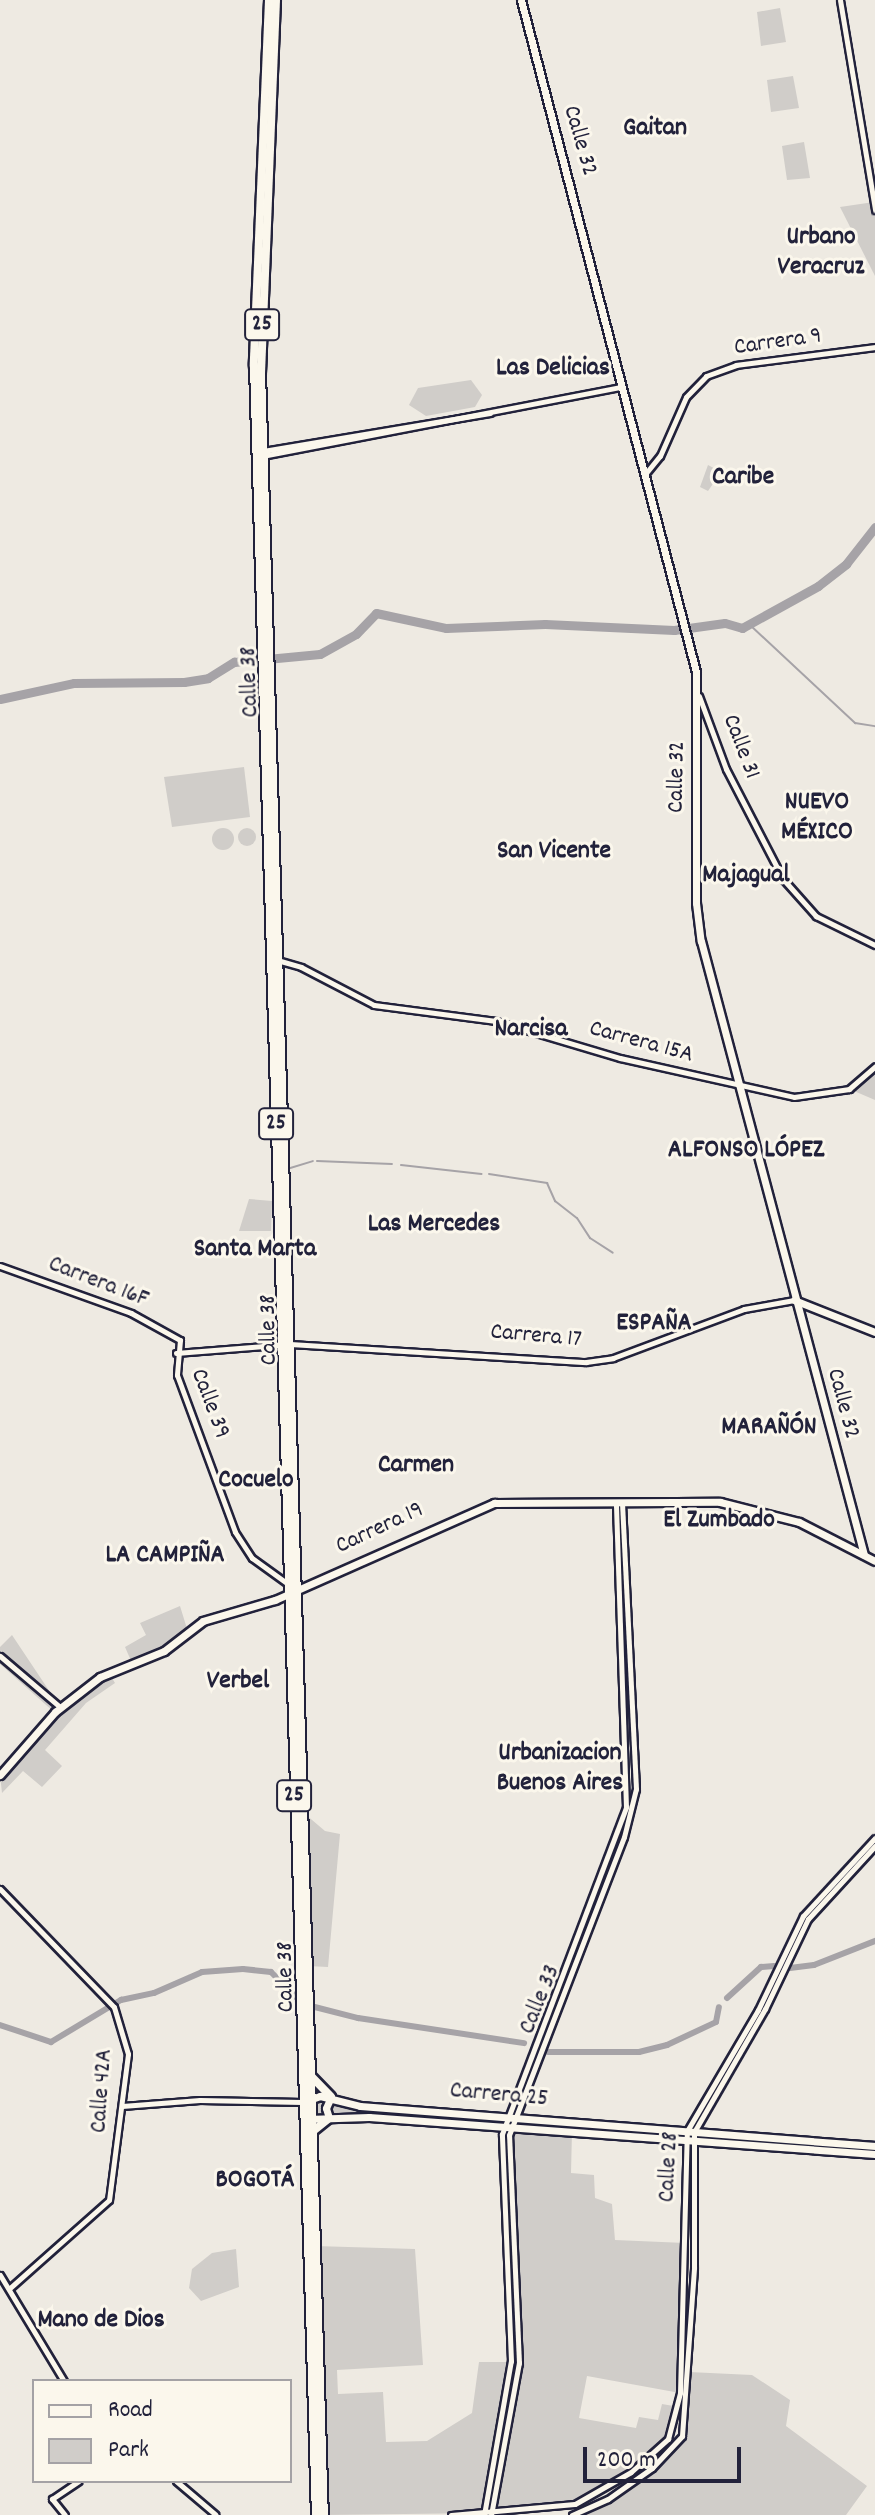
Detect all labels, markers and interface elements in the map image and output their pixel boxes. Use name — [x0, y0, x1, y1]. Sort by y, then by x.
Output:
street label: Calle 32 — [555, 103, 603, 179]
district label: Gaitan — [623, 113, 687, 145]
district label: Urbano Veracruz — [778, 222, 864, 284]
road number: 25 — [244, 307, 280, 343]
street label: Carrera 9 — [732, 323, 824, 363]
district label: Las Delicias — [496, 353, 610, 385]
district label: Caribe — [712, 462, 774, 494]
street label: Calle 38 — [235, 646, 267, 718]
street label: Calle 31 — [715, 711, 765, 783]
street label: Calle 32 — [663, 741, 693, 813]
district label: NUEVO MÉXICO — [781, 787, 853, 848]
district label: San Vicente — [497, 836, 611, 868]
district label: Majagual — [702, 860, 790, 892]
district label: Narcisa — [494, 1014, 568, 1046]
street label: Carrera 15A — [586, 1015, 696, 1071]
road number: 25 — [258, 1106, 294, 1142]
district label: ALFONSO LÓPEZ — [668, 1135, 824, 1167]
district label: Las Mercedes — [368, 1209, 500, 1241]
district label: Santa Marta — [194, 1234, 316, 1266]
street label: Carrera 16F — [44, 1251, 152, 1315]
street label: Calle 38 — [255, 1294, 285, 1366]
district label: ESPAÑA — [616, 1308, 692, 1340]
street label: Carrera 17 — [489, 1319, 583, 1355]
street label: Calle 39 — [183, 1365, 235, 1443]
street label: Calle 32 — [819, 1366, 865, 1442]
district label: MARAÑÓN — [721, 1412, 817, 1444]
district label: Carmen — [378, 1450, 454, 1482]
district label: Cocuelo — [218, 1465, 294, 1497]
street label: Carrera 19 — [332, 1496, 428, 1562]
district label: El Zumbado — [663, 1505, 775, 1537]
district label: LA CAMPIÑA — [105, 1540, 225, 1572]
district label: Verbel — [207, 1666, 269, 1698]
district label: Urbanizacion Buenos Aires — [497, 1738, 623, 1800]
road number: 25 — [276, 1778, 312, 1814]
street label: Calle 38 — [272, 1941, 302, 2013]
street label: Calle 33 — [514, 1961, 568, 2039]
street label: Calle 42A — [86, 2048, 120, 2134]
street label: Carrera 25 — [449, 2077, 549, 2115]
street label: Calle 28 — [654, 2131, 686, 2203]
district label: BOGOTÁ — [215, 2165, 295, 2197]
district label: Mano de Dios — [37, 2305, 165, 2337]
legend — [32, 2379, 292, 2483]
text: Road — [108, 2394, 153, 2428]
scale bar — [587, 2431, 745, 2481]
text: Park — [108, 2434, 149, 2468]
text: 200 m — [597, 2444, 656, 2478]

